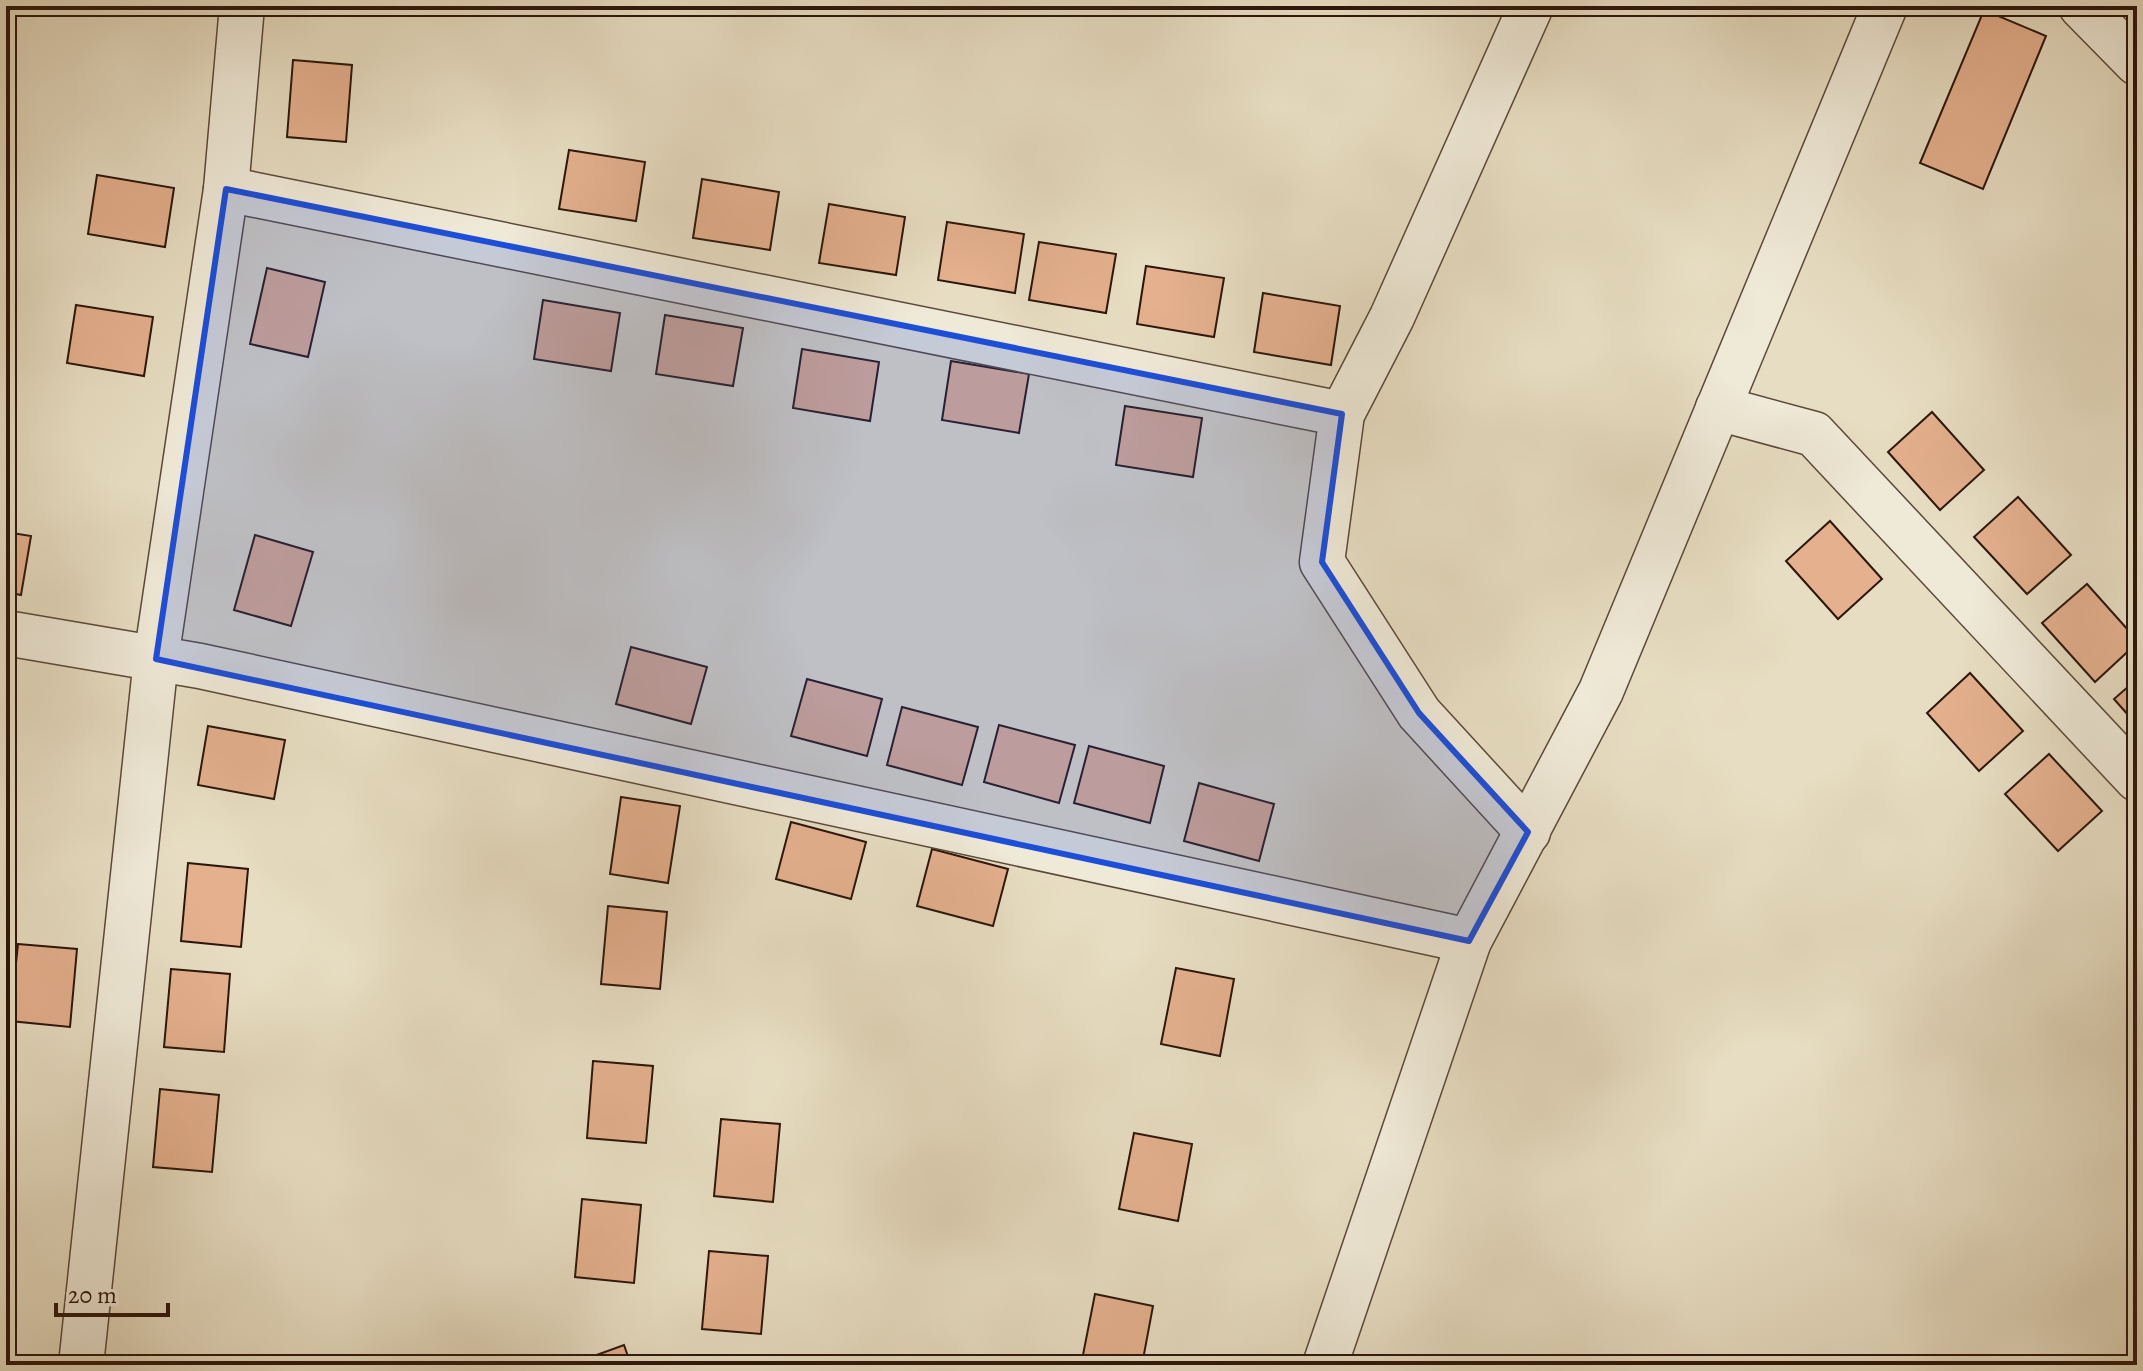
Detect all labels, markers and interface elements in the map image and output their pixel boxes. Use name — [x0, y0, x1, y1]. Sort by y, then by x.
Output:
scale bar — [56, 1267, 168, 1317]
text: 20 m — [68, 1279, 117, 1311]

